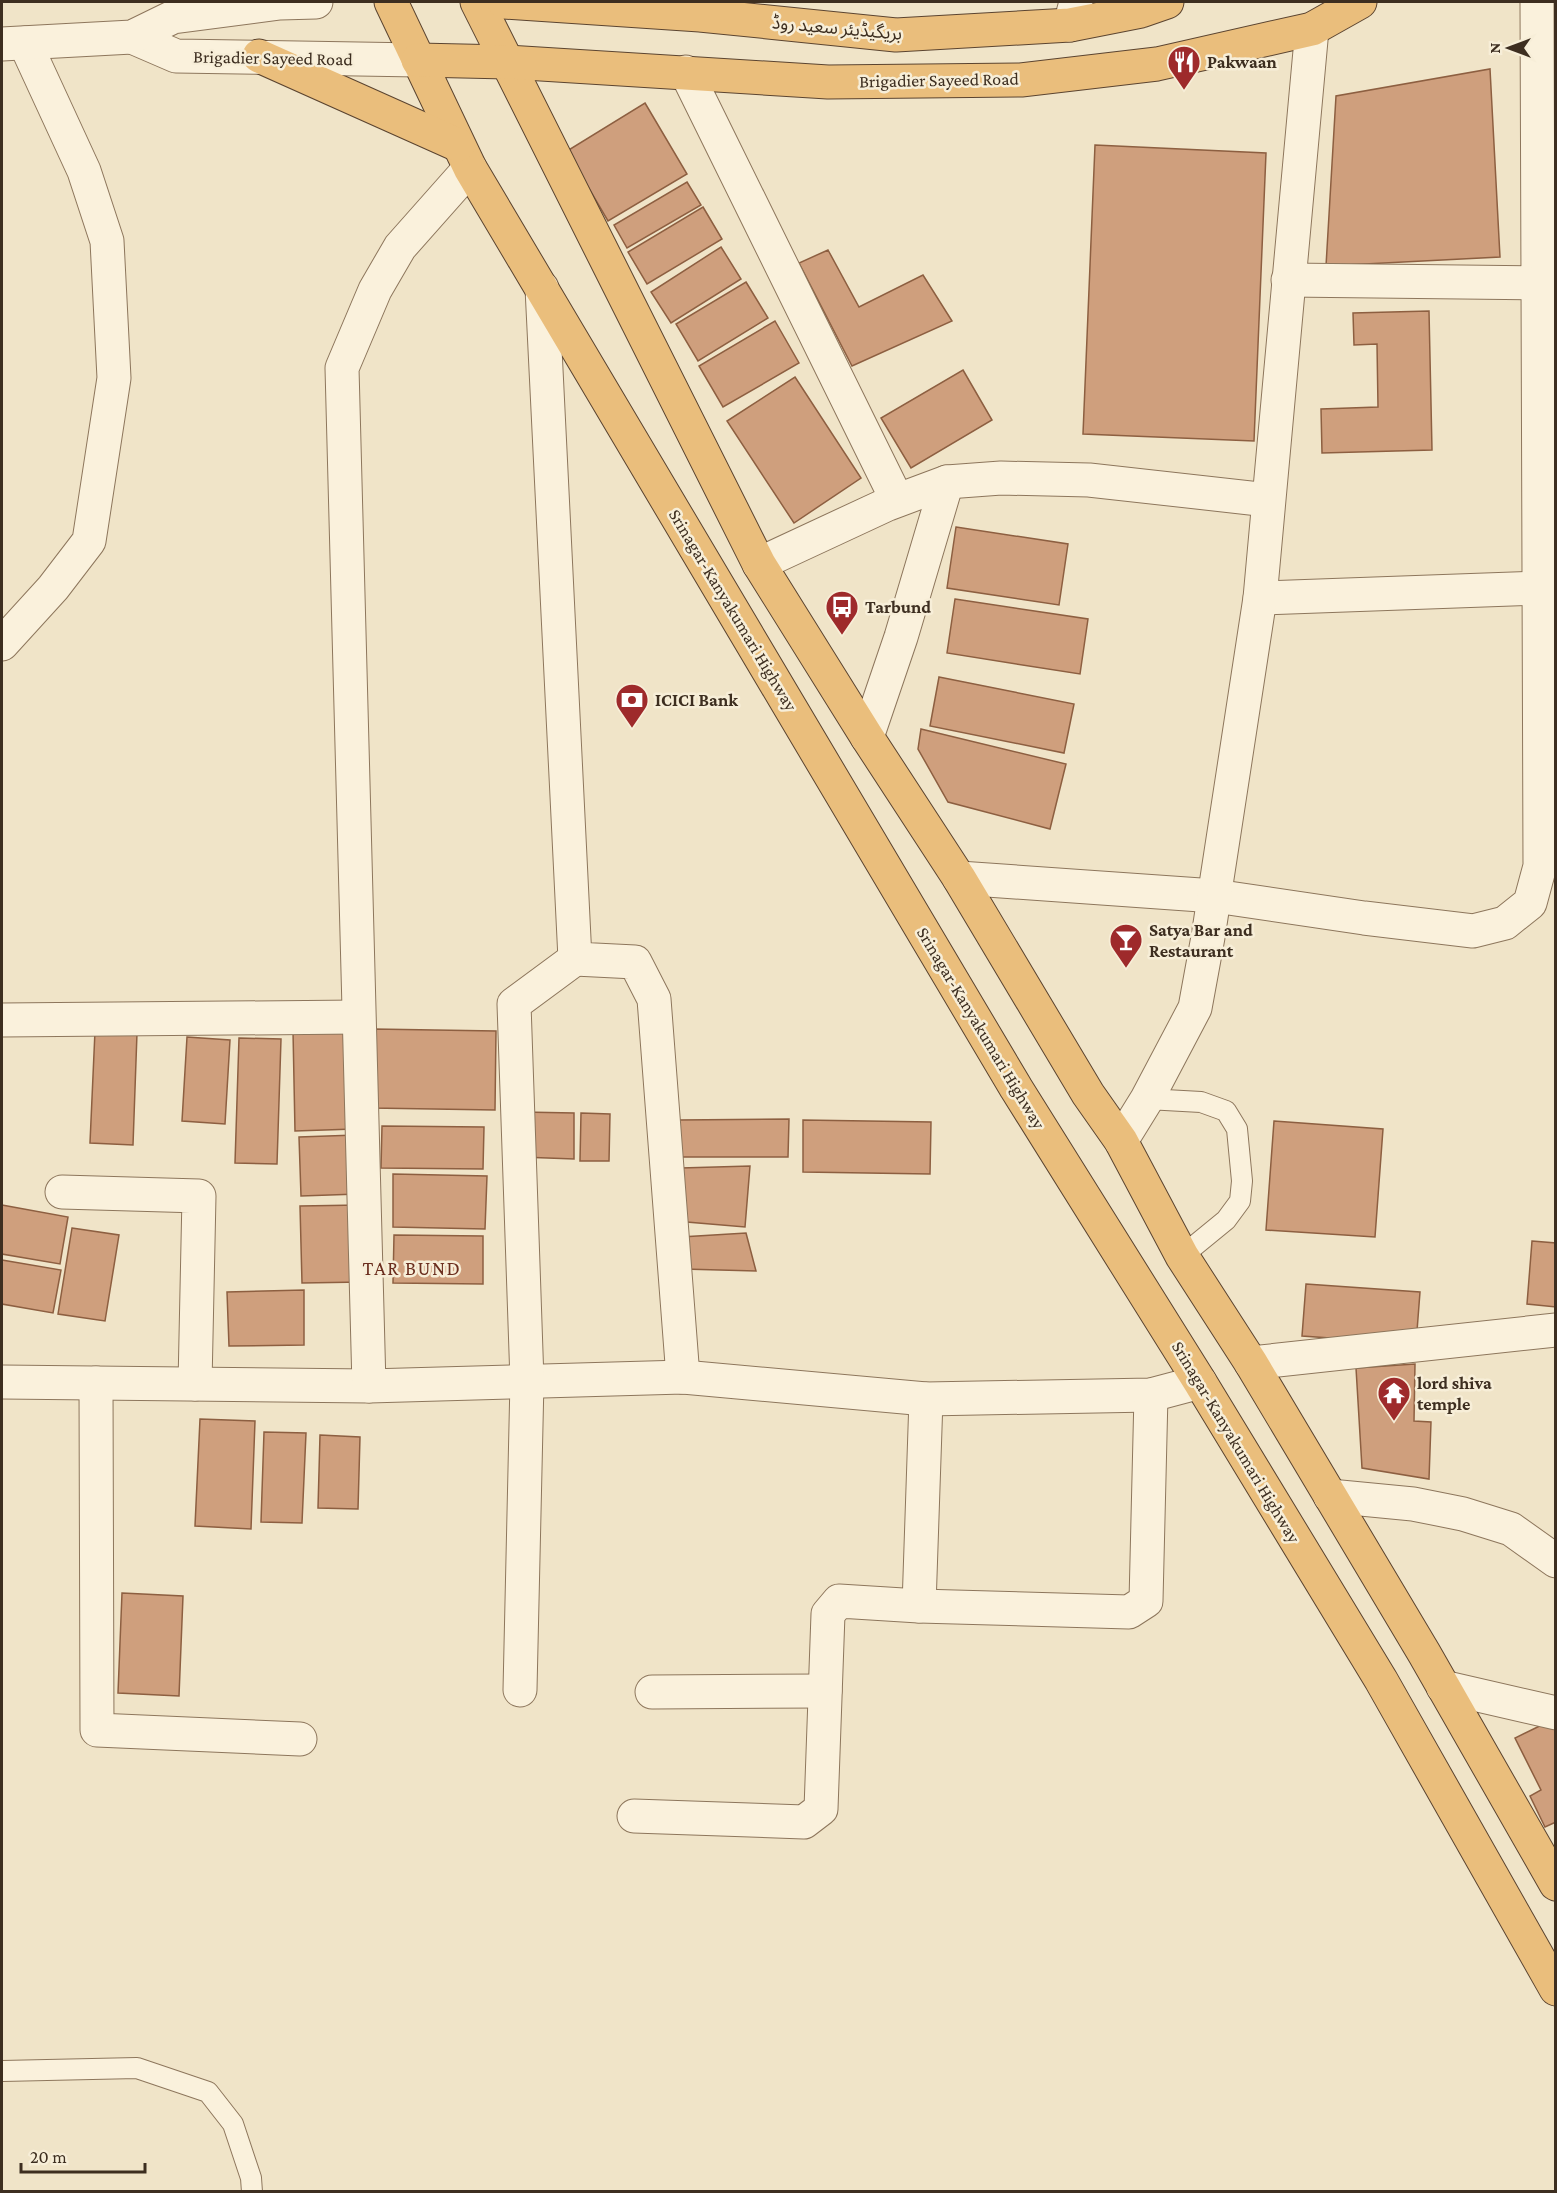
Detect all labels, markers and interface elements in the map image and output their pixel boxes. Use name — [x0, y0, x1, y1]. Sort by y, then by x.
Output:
street label: بریگیڈیئر سعید روڈ — [771, 12, 903, 45]
north arrow — [1479, 18, 1539, 78]
text: N — [1486, 42, 1503, 53]
restaurant icon: Pakwaan — [1166, 44, 1202, 91]
street label: Brigadier Sayeed Road — [193, 47, 354, 69]
place label: Pakwaan — [1207, 52, 1277, 72]
street label: Brigadier Sayeed Road — [859, 69, 1020, 91]
street label: Srinagar-Kanyakumari Highway — [665, 505, 802, 715]
bus stop icon: Tarbund — [824, 589, 860, 636]
place label: Tarbund — [865, 597, 931, 617]
bank icon: ICICI Bank — [614, 682, 650, 729]
place label: ICICI Bank — [655, 690, 738, 710]
place label: Satya Bar and Restaurant — [1149, 920, 1253, 961]
bar icon: Satya Bar and Restaurant — [1108, 922, 1144, 969]
street label: Srinagar-Kanyakumari Highway — [913, 923, 1050, 1133]
district label: TAR BUND — [363, 1257, 461, 1279]
street label: Srinagar-Kanyakumari Highway — [1168, 1337, 1305, 1547]
place label: lord shiva temple — [1417, 1373, 1492, 1414]
temple icon: lord shiva temple — [1376, 1375, 1412, 1422]
scale bar — [21, 2136, 146, 2174]
text: 20 m — [30, 2147, 67, 2167]

